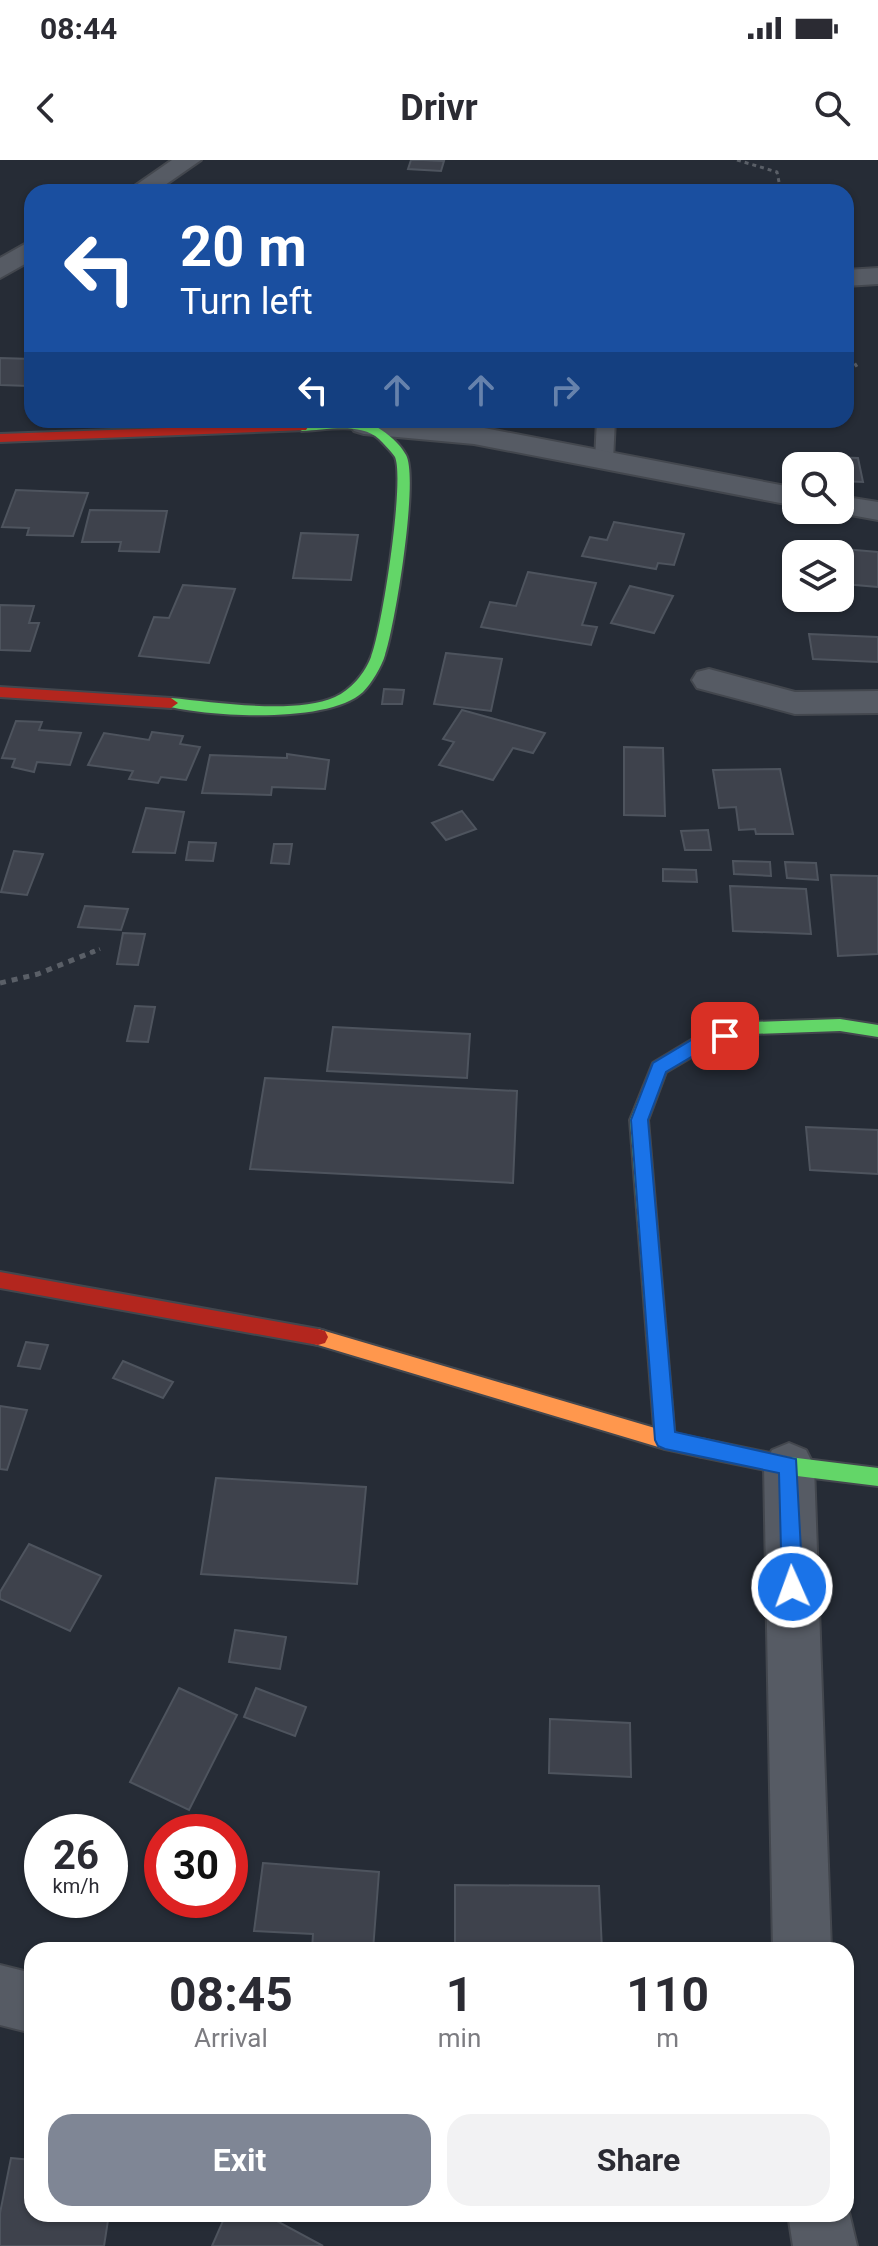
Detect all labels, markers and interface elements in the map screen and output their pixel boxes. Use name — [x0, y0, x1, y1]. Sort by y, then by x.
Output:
text: 08:44 — [40, 11, 117, 46]
icon: back — [24, 86, 68, 130]
icon: search — [810, 86, 854, 130]
text: Drivr — [400, 87, 478, 129]
text: 20 m — [180, 214, 307, 280]
icon: left — [48, 216, 152, 320]
text: Turn left — [180, 281, 313, 323]
icon: left — [291, 368, 335, 412]
icon: ahead — [375, 368, 419, 412]
icon: ahead — [459, 368, 503, 412]
icon: right — [543, 368, 587, 412]
map controls — [782, 452, 854, 612]
button: search — [782, 452, 854, 524]
button: layers — [782, 540, 854, 612]
pin — [691, 1002, 759, 1070]
icon: arrive — [703, 1014, 747, 1058]
position arrow — [750, 1545, 834, 1629]
speed limit sign: 30 — [144, 1814, 248, 1918]
text: 26 — [53, 1832, 99, 1879]
text: km/h — [53, 1874, 99, 1898]
text: 08:45 — [169, 1966, 293, 2023]
text: 1 — [446, 1966, 473, 2023]
text: 110 — [626, 1966, 709, 2023]
text: Arrival — [194, 2023, 268, 2053]
text: min — [438, 2023, 481, 2053]
text: m — [656, 2023, 679, 2053]
button: Exit — [48, 2114, 431, 2206]
button: Share — [447, 2114, 830, 2206]

